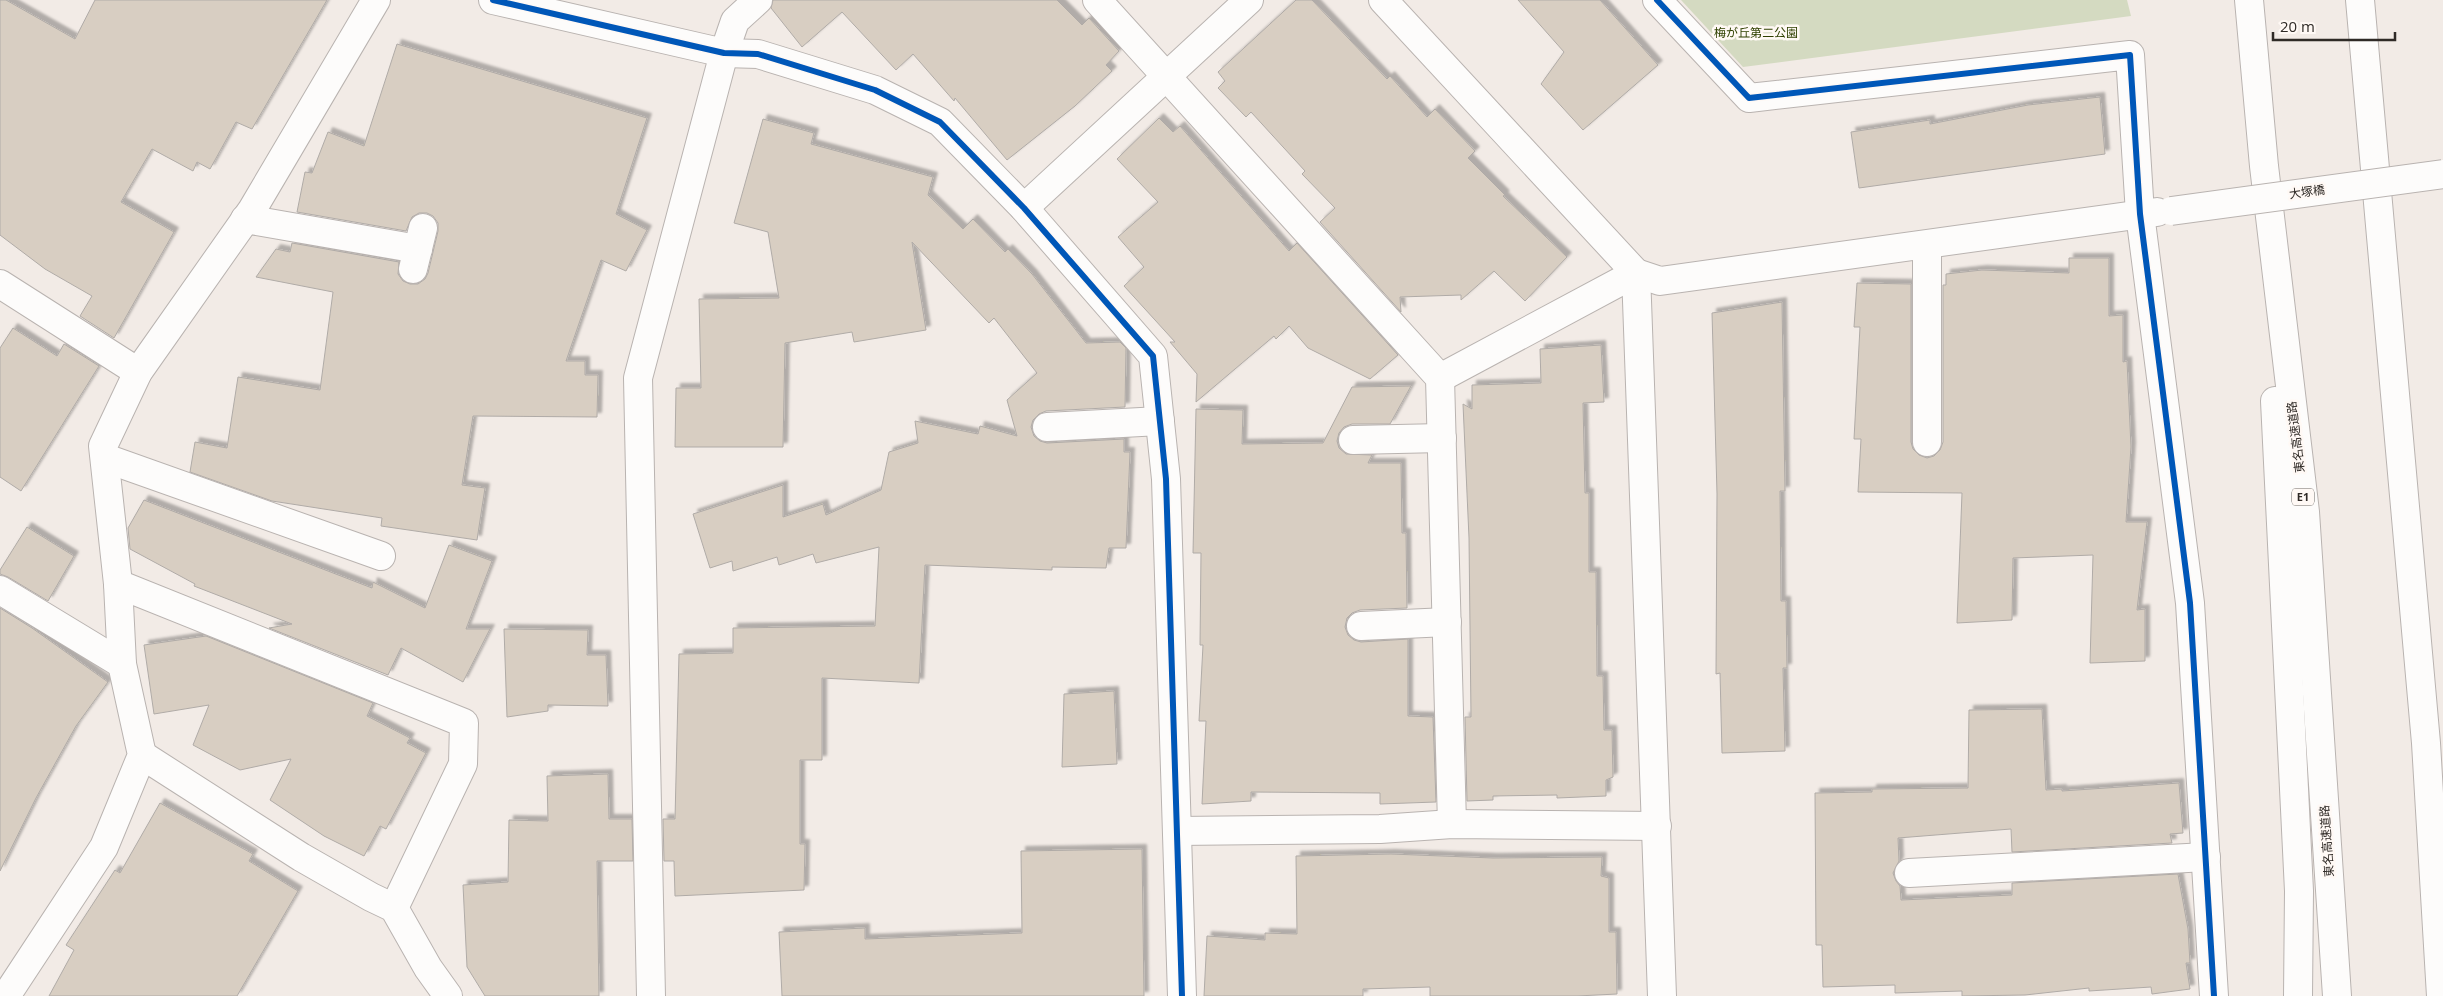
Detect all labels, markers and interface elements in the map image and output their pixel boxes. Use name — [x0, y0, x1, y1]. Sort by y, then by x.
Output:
scale bar — [2273, 10, 2396, 42]
text: 20 m — [2280, 16, 2315, 36]
park label: 梅が丘第二公園 — [1714, 24, 1798, 41]
street label: 大塚橋 — [2288, 181, 2326, 202]
street label: 東名高速道路 — [2283, 400, 2308, 474]
road number: E1 — [2292, 488, 2314, 506]
street label: 東名高速道路 — [2316, 805, 2337, 878]

